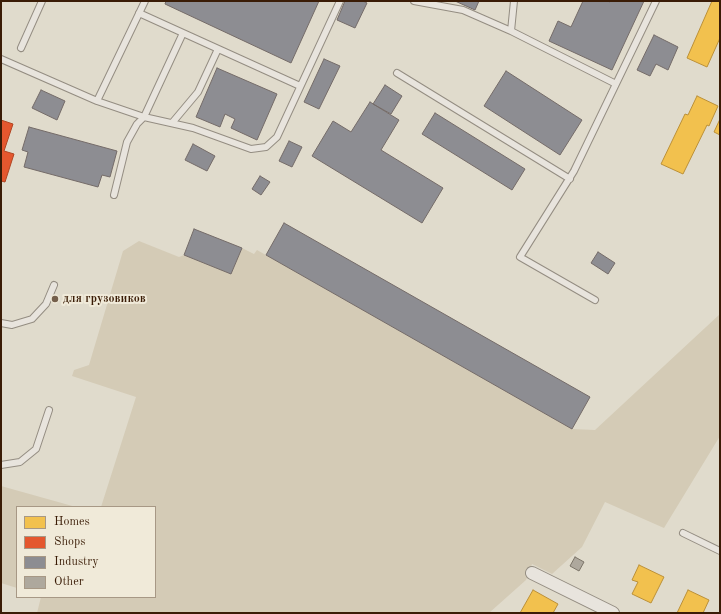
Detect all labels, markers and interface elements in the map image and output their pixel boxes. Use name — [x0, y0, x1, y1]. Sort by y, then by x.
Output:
place label: для грузовиков — [63, 292, 146, 306]
marker: для грузовиков — [50, 294, 60, 304]
legend — [16, 506, 156, 598]
text: Homes — [54, 516, 90, 528]
text: Shops — [54, 536, 85, 548]
text: Industry — [54, 556, 99, 568]
text: Other — [54, 576, 84, 588]

